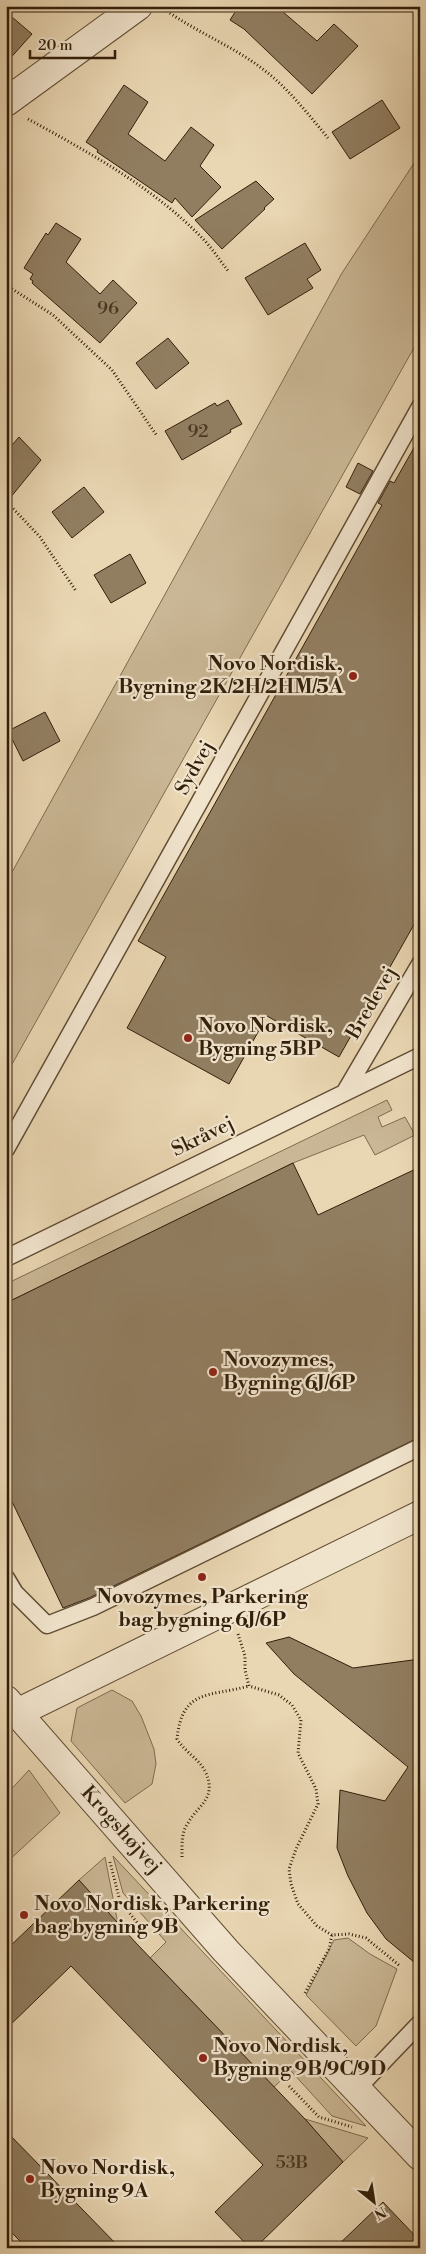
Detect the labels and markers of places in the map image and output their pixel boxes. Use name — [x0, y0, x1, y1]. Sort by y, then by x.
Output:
place label: Novo Nordisk, Bygning 2K/2H/2HM/5A — [118, 652, 344, 700]
marker: Novo Nordisk, Bygning 2K/2H/2HM/5A — [347, 670, 359, 682]
place label: Novo Nordisk, Bygning 5BP — [198, 1014, 333, 1062]
marker: Novo Nordisk, Bygning 5BP — [182, 1032, 194, 1044]
place label: Novozymes, Bygning 6J/6P — [223, 1348, 355, 1396]
marker: Novozymes, Bygning 6J/6P — [207, 1366, 219, 1378]
marker: Novozymes, Parkering bag bygning 6J/6P — [196, 1571, 208, 1583]
place label: Novozymes, Parkering bag bygning 6J/6P — [96, 1585, 308, 1633]
place label: Novo Nordisk, Parkering bag bygning 9B — [34, 1892, 270, 1940]
marker: Novo Nordisk, Parkering bag bygning 9B — [18, 1909, 30, 1921]
place label: Novo Nordisk, Bygning 9B/9C/9D — [213, 2034, 386, 2082]
marker: Novo Nordisk, Bygning 9B/9C/9D — [197, 2052, 209, 2064]
place label: Novo Nordisk, Bygning 9A — [40, 2156, 175, 2204]
marker: Novo Nordisk, Bygning 9A — [24, 2173, 36, 2185]

